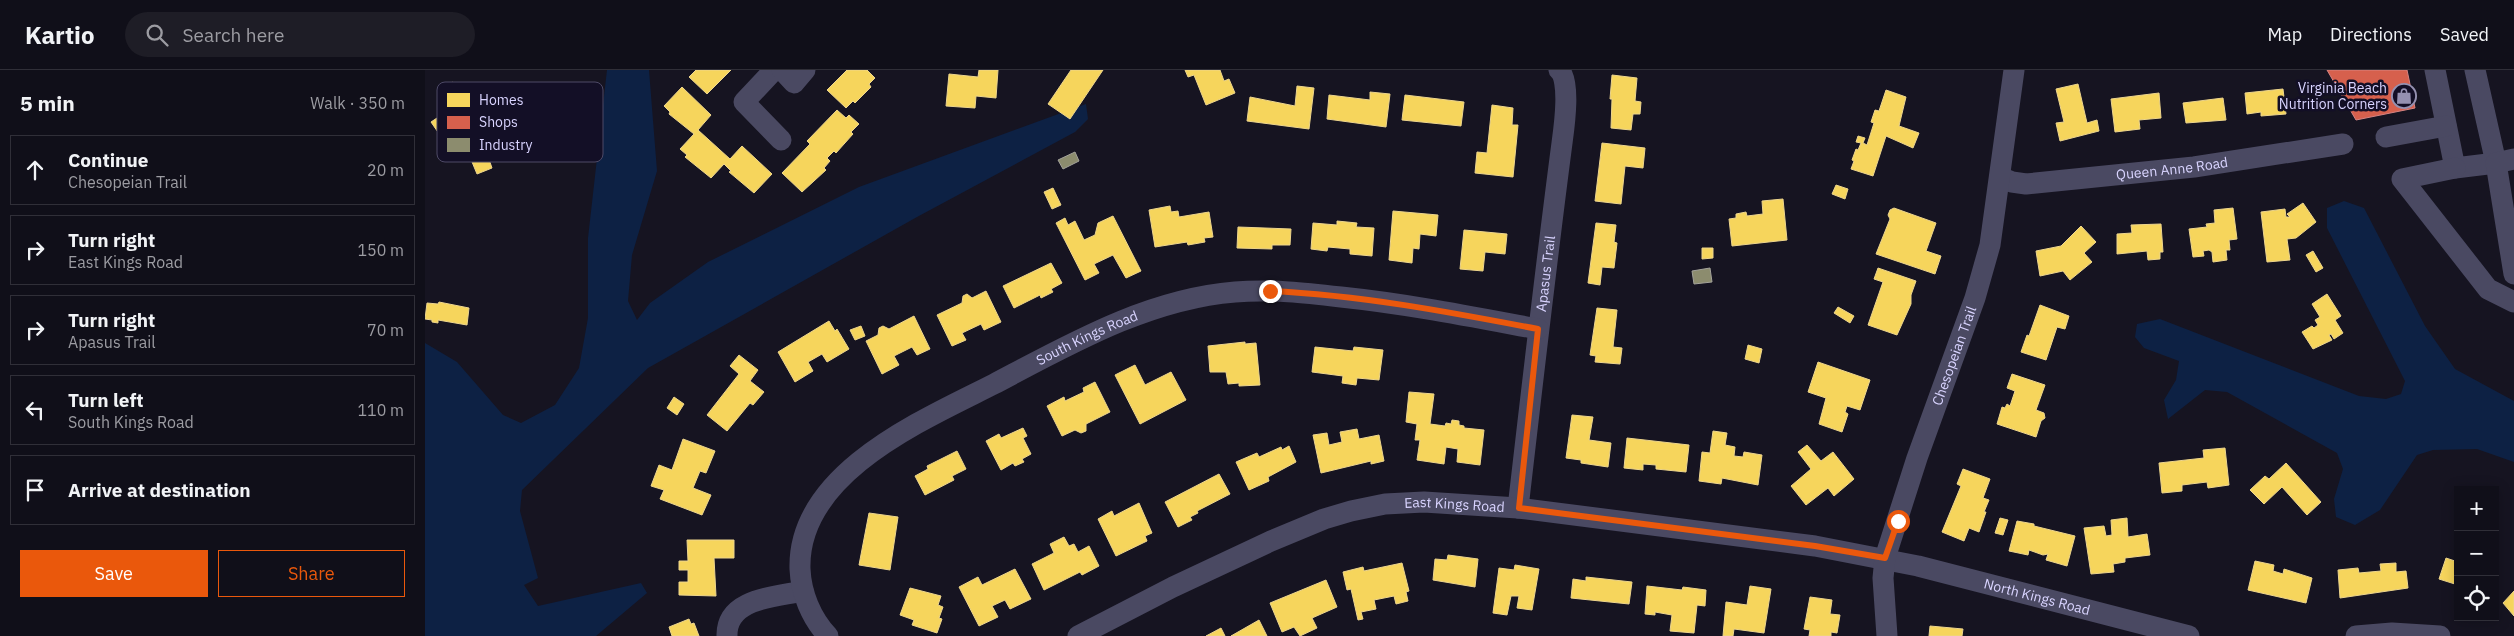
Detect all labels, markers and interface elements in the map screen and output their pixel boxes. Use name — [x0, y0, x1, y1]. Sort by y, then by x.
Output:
search box — [125, 12, 475, 57]
text: Kartio — [25, 19, 95, 51]
icon: search — [143, 21, 171, 49]
text: Search here — [183, 23, 284, 47]
text: Map — [2267, 23, 2302, 46]
text: Directions — [2330, 23, 2412, 46]
text: Saved — [2440, 23, 2489, 46]
place label: Virginia Beach Nutrition Corners — [2279, 79, 2387, 113]
legend — [437, 82, 603, 162]
shop icon: Virginia Beach Nutrition Corners — [2391, 83, 2417, 109]
text: 5 min — [20, 89, 75, 117]
text: Homes — [479, 91, 524, 109]
text: Walk · 350 m — [310, 93, 405, 113]
text: Shops — [479, 113, 518, 131]
text: Industry — [479, 136, 533, 154]
text: Continue — [68, 148, 148, 172]
street label: Queen Anne Road — [2115, 153, 2229, 184]
icon: ahead — [21, 156, 49, 184]
text: 20 m — [367, 160, 404, 180]
text: Chesopeian Trail — [68, 172, 187, 192]
text: Turn right — [68, 228, 155, 252]
street label: Apasus Trail — [1532, 234, 1559, 313]
icon: right — [21, 236, 49, 264]
text: 150 m — [357, 240, 404, 260]
text: East Kings Road — [68, 252, 183, 272]
route end — [1259, 280, 1282, 303]
street label: Chesopeian Trail — [1928, 303, 1980, 408]
street label: South Kings Road — [1033, 306, 1140, 369]
text: Turn right — [68, 308, 155, 332]
icon: right — [21, 316, 49, 344]
text: 70 m — [367, 320, 404, 340]
text: Apasus Trail — [68, 332, 156, 352]
text: Turn left — [68, 388, 144, 412]
icon: left — [21, 396, 49, 424]
text: 110 m — [357, 400, 404, 420]
text: South Kings Road — [68, 412, 194, 432]
icon: arrive — [21, 476, 49, 504]
text: Arrive at destination — [68, 478, 251, 502]
map controls — [2454, 486, 2499, 621]
button: + — [2454, 486, 2499, 531]
street label: East Kings Road — [1404, 493, 1505, 516]
route start — [1887, 510, 1910, 533]
button: − — [2454, 531, 2499, 576]
button: Save — [20, 550, 208, 597]
button: Share — [218, 550, 405, 597]
street label: North Kings Road — [1982, 574, 2092, 619]
button: locate — [2454, 576, 2499, 621]

